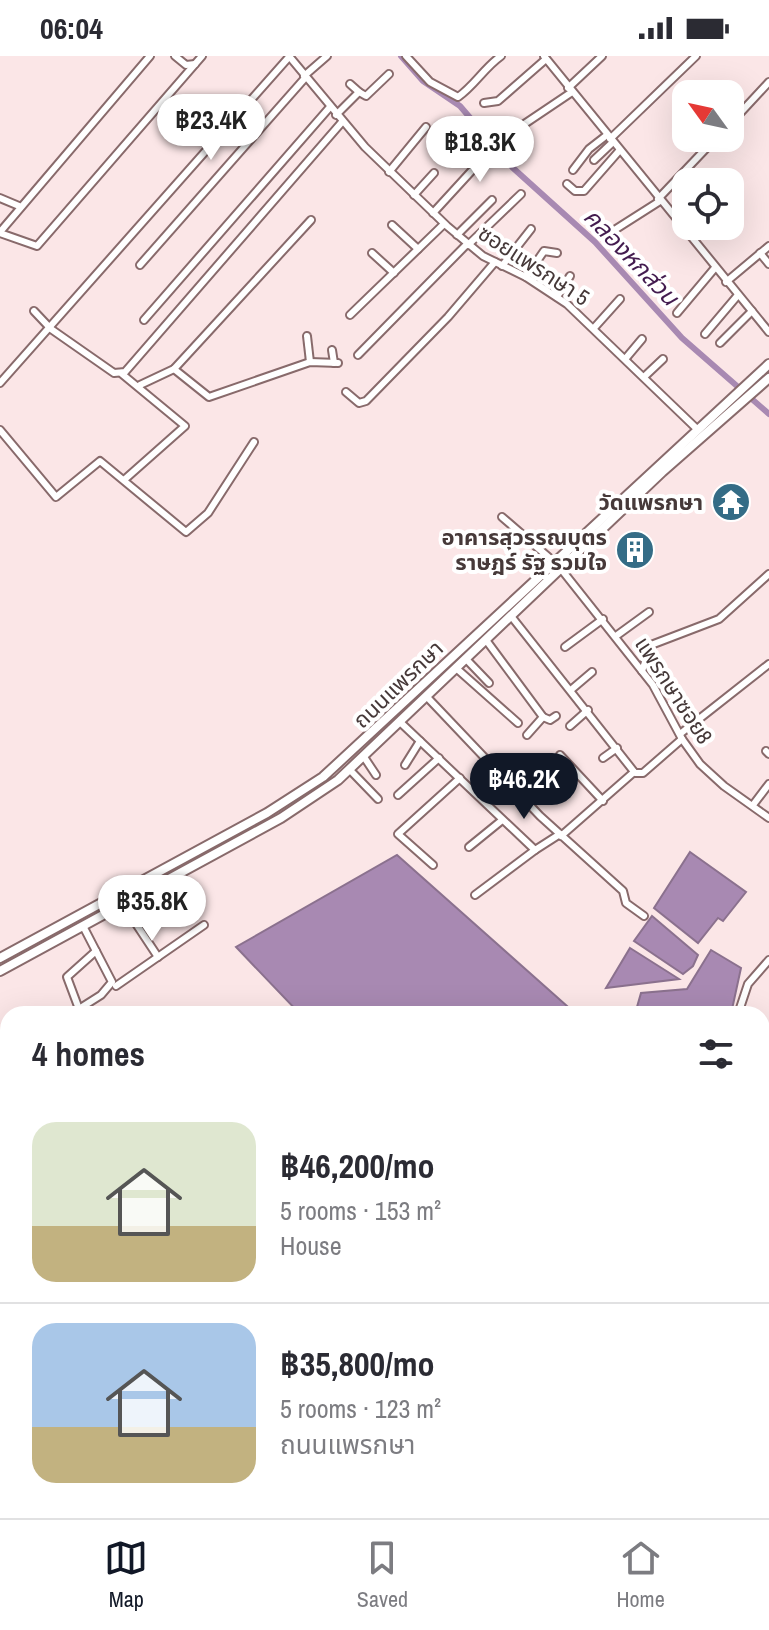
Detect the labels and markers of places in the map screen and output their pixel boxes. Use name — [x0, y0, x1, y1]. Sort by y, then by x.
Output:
pin: ฿23.4K — [146, 94, 276, 162]
pin: ฿18.3K — [415, 116, 545, 184]
temple icon: วัดแพรกษา — [710, 481, 752, 523]
place label: วัดแพรกษา — [598, 487, 703, 517]
place label: อาคารสุวรรณบุตร ราษฎร์ รัฐ รวมใจ — [442, 522, 607, 577]
building icon: อาคารสุวรรณบุตร ราษฎร์ รัฐ รวมใจ — [614, 529, 656, 571]
pin: ฿46.2K — [459, 753, 589, 821]
pin: ฿35.8K — [87, 875, 217, 943]

